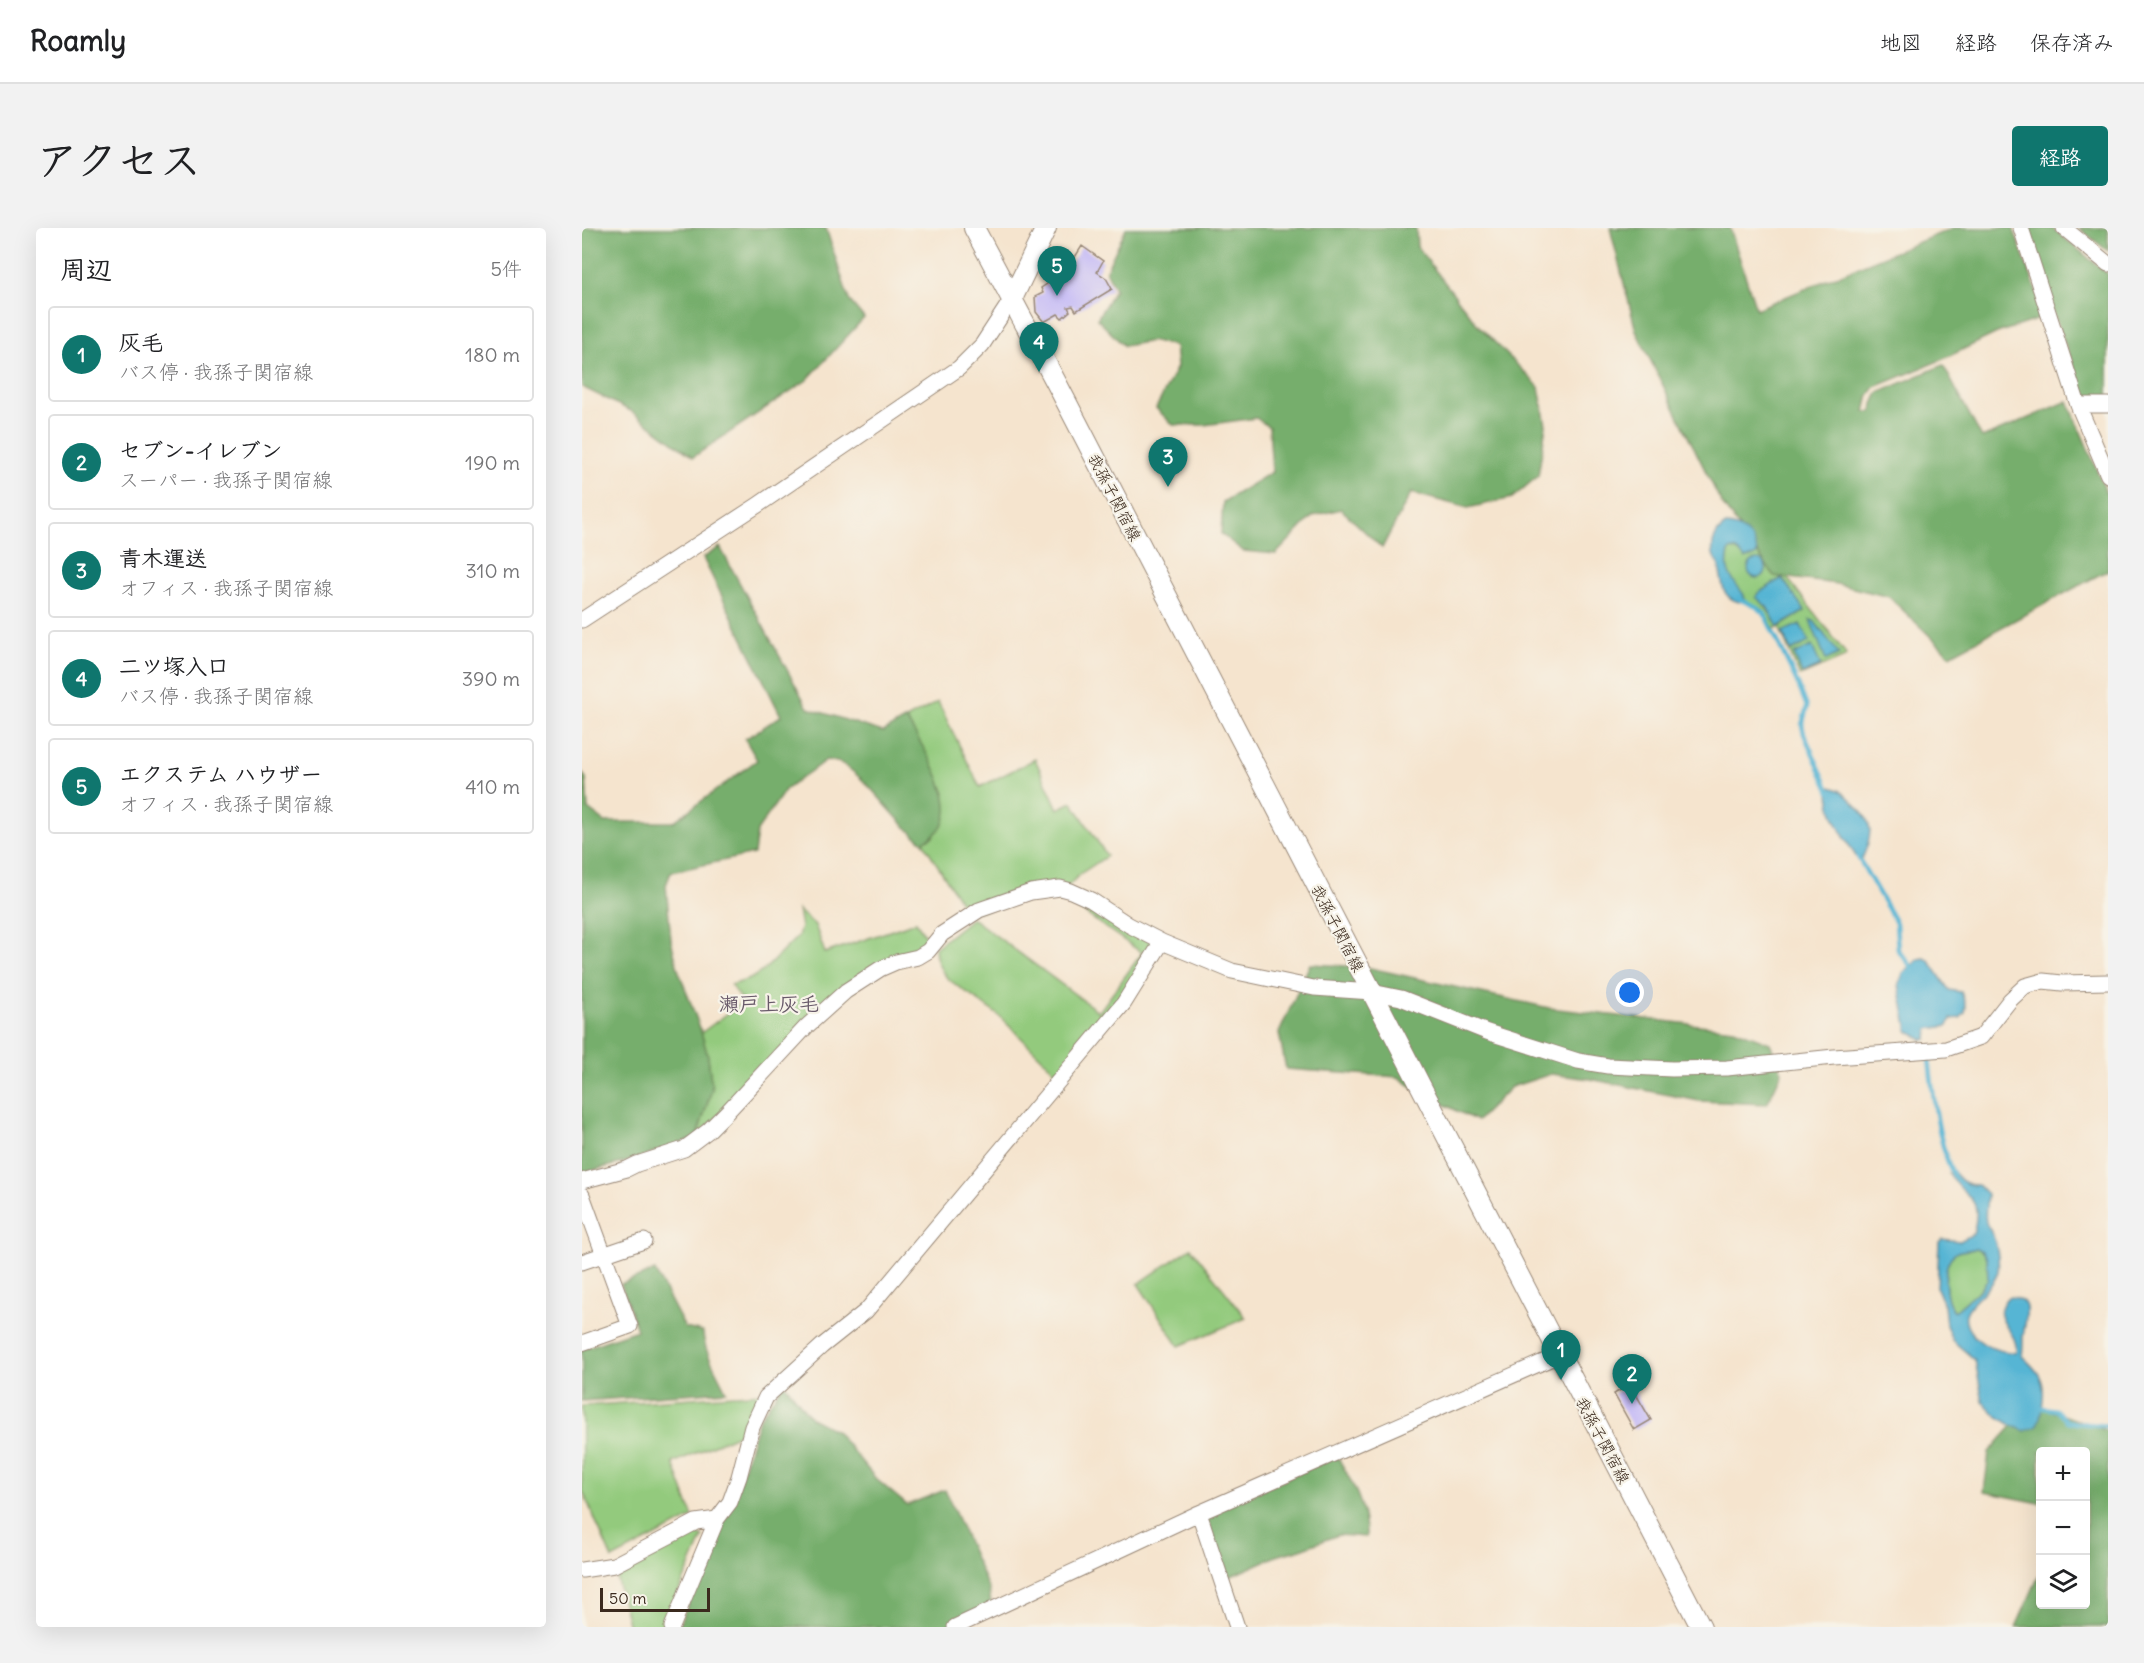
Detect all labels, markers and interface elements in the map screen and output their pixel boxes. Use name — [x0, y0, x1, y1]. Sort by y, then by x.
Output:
text: Roamly — [30, 23, 126, 59]
text: 地図 — [1880, 29, 1922, 56]
text: 経路 — [1955, 29, 1997, 56]
text: 保存済み — [2030, 29, 2114, 56]
button: 経路 — [2012, 126, 2108, 186]
text: アクセス — [36, 134, 201, 186]
pin: 5 — [1038, 247, 1076, 296]
text: 周辺 — [60, 253, 112, 286]
text: 5件 — [491, 256, 522, 281]
pin: 4 — [1020, 322, 1058, 372]
text: 灰毛 — [119, 328, 163, 356]
text: 1 — [78, 342, 85, 367]
text: 180 m — [465, 342, 520, 367]
text: バス停 · 我孫子関宿線 — [119, 359, 313, 384]
text: セブン-イレブン — [119, 436, 282, 464]
pin: 3 — [1148, 438, 1188, 487]
text: 2 — [76, 450, 87, 475]
text: 190 m — [465, 450, 520, 475]
street label: 我孫子関宿線 — [1084, 450, 1146, 544]
text: スーパー · 我孫子関宿線 — [119, 467, 332, 492]
text: 青木運送 — [119, 544, 207, 572]
text: 3 — [76, 558, 87, 583]
text: 310 m — [465, 558, 520, 583]
text: オフィス · 我孫子関宿線 — [119, 575, 333, 600]
text: 二ツ塚入口 — [119, 652, 229, 680]
text: 4 — [76, 666, 87, 691]
text: 390 m — [462, 666, 520, 691]
text: バス停 · 我孫子関宿線 — [119, 683, 313, 708]
text: エクステム ハウザー — [119, 760, 322, 788]
text: 5 — [76, 774, 87, 799]
text: 410 m — [465, 774, 520, 799]
text: オフィス · 我孫子関宿線 — [119, 791, 333, 816]
street label: 我孫子関宿線 — [1307, 881, 1369, 975]
your location — [1615, 978, 1644, 1007]
district label: 瀬戸上灰毛 — [719, 991, 819, 1016]
pin: 1 — [1542, 1330, 1580, 1380]
pin: 2 — [1612, 1354, 1652, 1404]
street label: 我孫子関宿線 — [1572, 1393, 1634, 1487]
map controls — [2036, 1447, 2090, 1609]
button: + — [2036, 1447, 2090, 1501]
button: − — [2036, 1501, 2090, 1555]
button: layers — [2036, 1555, 2090, 1609]
scale bar — [600, 1585, 710, 1612]
text: 50 m — [609, 1588, 647, 1608]

